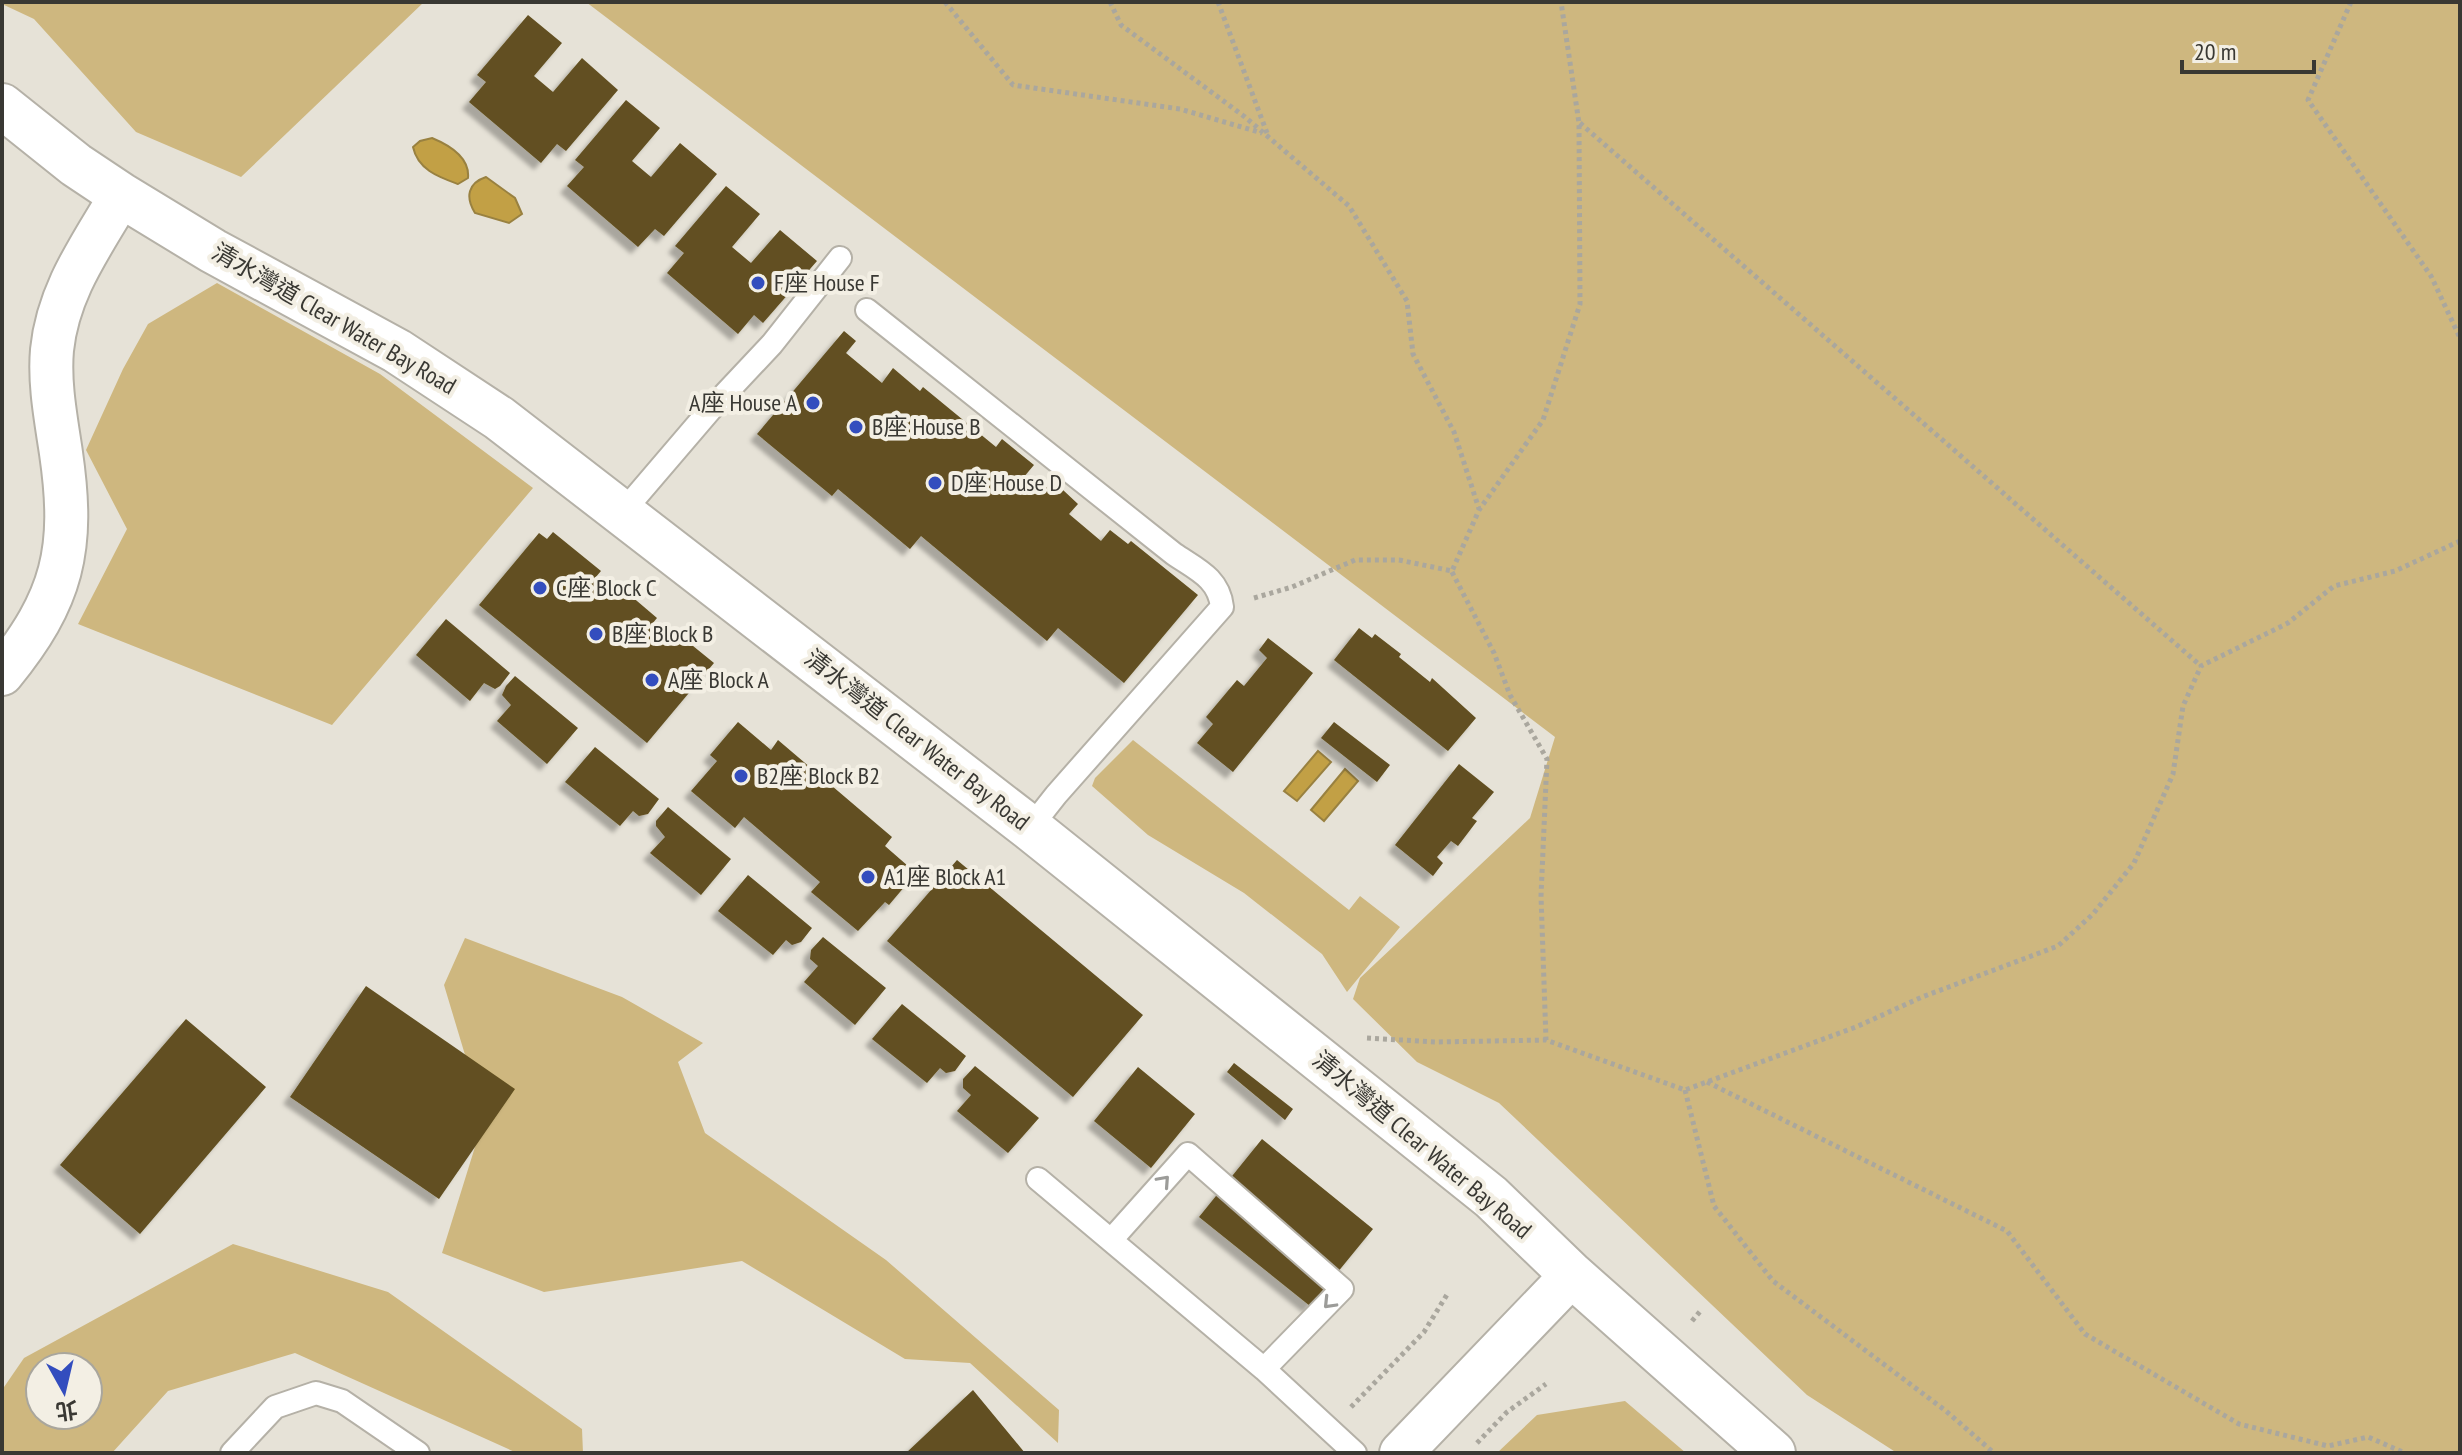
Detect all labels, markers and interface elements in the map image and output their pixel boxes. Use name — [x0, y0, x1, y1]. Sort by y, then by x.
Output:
scale bar — [2182, 24, 2314, 74]
text: 20 m — [2194, 36, 2236, 67]
street label: 清水灣道 Clear Water Bay Road — [207, 236, 462, 401]
place label: F座 House F — [774, 267, 880, 298]
marker: F座 House F — [749, 274, 767, 292]
place label: A座 House A — [689, 387, 798, 418]
marker: A座 House A — [804, 394, 822, 412]
place label: B座 House B — [872, 411, 980, 442]
marker: B座 House B — [847, 418, 865, 436]
place label: D座 House D — [951, 467, 1062, 498]
marker: D座 House D — [926, 474, 944, 492]
place label: C座 Block C — [556, 572, 657, 603]
marker: C座 Block C — [531, 579, 549, 597]
place label: B座 Block B — [612, 618, 713, 649]
marker: B座 Block B — [587, 625, 605, 643]
street label: 清水灣道 Clear Water Bay Road — [799, 642, 1036, 837]
place label: A座 Block A — [668, 664, 769, 695]
marker: A座 Block A — [643, 671, 661, 689]
place label: B2座 Block B2 — [757, 760, 880, 791]
marker: B2座 Block B2 — [732, 767, 750, 785]
place label: A1座 Block A1 — [884, 861, 1006, 892]
marker: A1座 Block A1 — [859, 868, 877, 886]
street label: 清水灣道 Clear Water Bay Road — [1306, 1044, 1538, 1245]
one-way arrow — [1155, 1176, 1169, 1190]
one-way arrow — [1324, 1294, 1338, 1308]
north arrow — [24, 1351, 104, 1431]
text: 北 — [54, 1395, 80, 1426]

